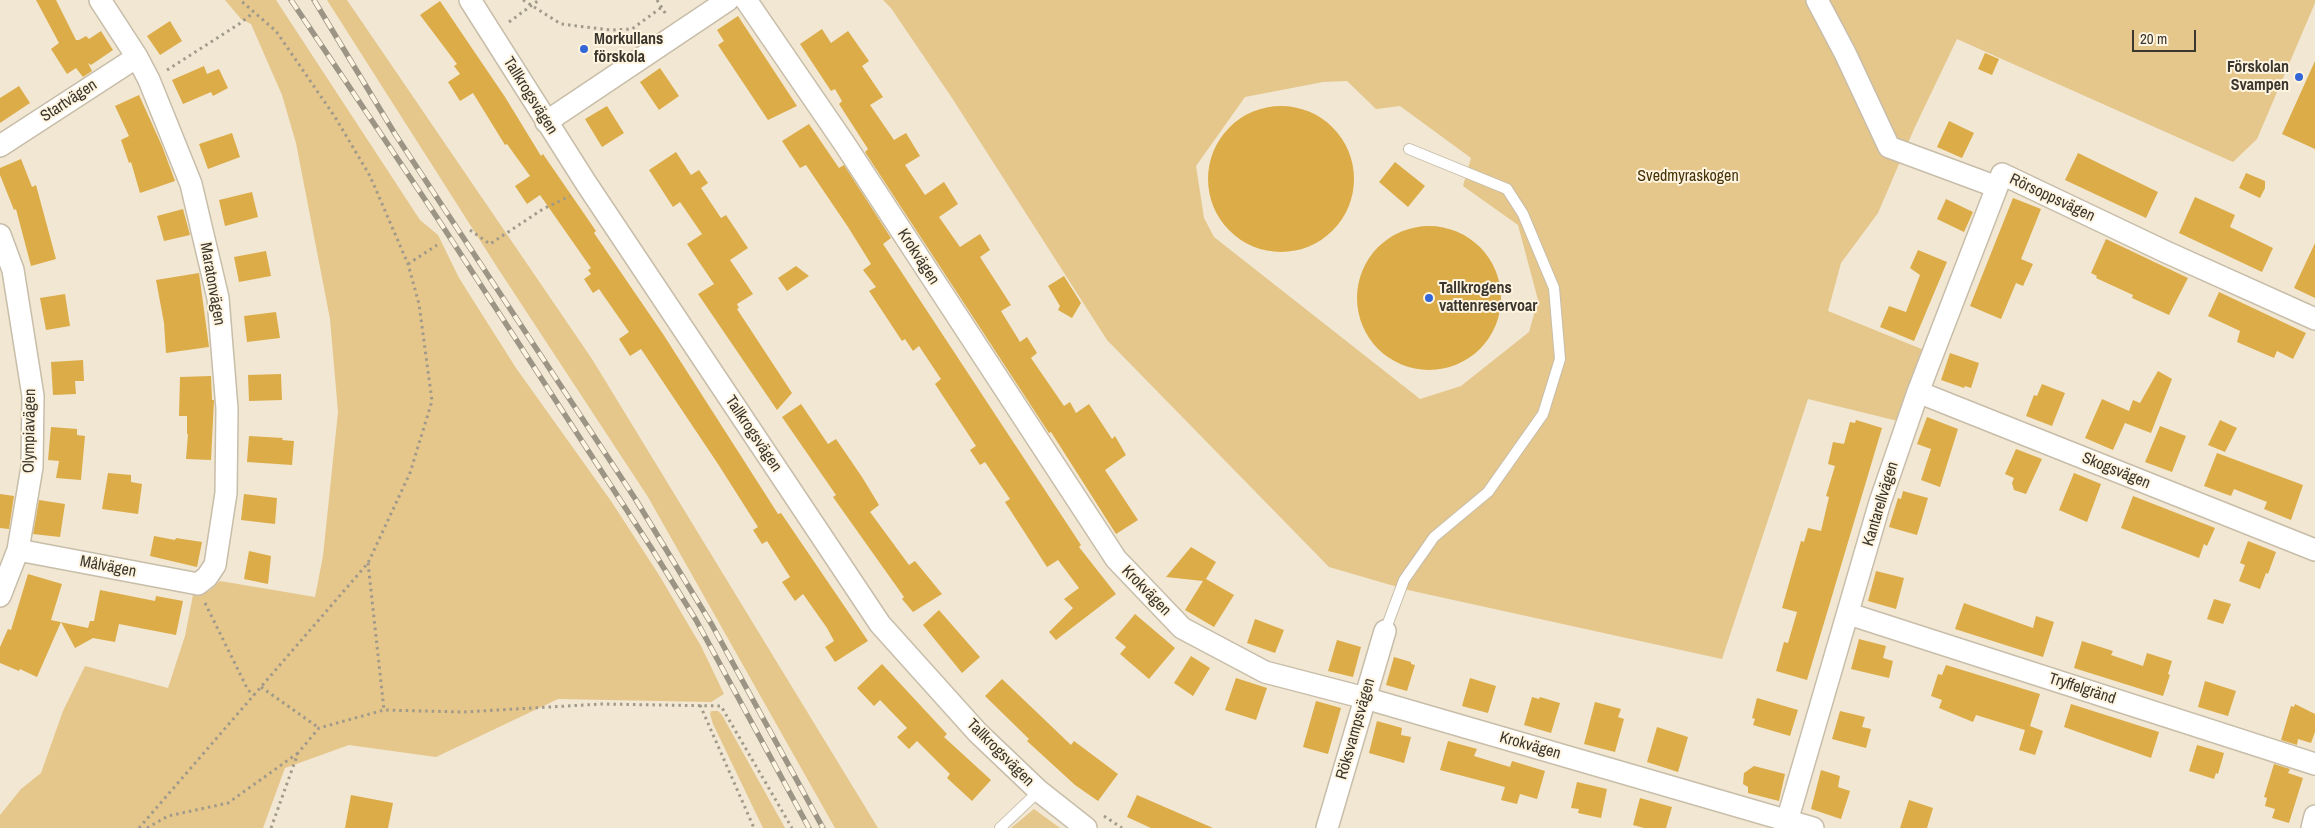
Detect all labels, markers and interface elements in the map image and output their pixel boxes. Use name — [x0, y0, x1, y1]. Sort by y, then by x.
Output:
scale bar — [2135, 20, 2199, 52]
text: 20 m — [2140, 28, 2167, 49]
place label: Morkullans förskola — [594, 30, 663, 68]
marker: Morkullans förskola — [578, 43, 590, 55]
street label: Tallkrogsvägen — [499, 54, 561, 138]
place label: Förskolan Svampen — [2227, 58, 2289, 96]
marker: Förskolan Svampen — [2293, 71, 2305, 83]
street label: Startvägen — [37, 76, 101, 126]
park label: Svedmyraskogen — [1637, 167, 1739, 187]
street label: Rörsoppsvägen — [2006, 170, 2098, 226]
street label: Krokvägen — [893, 225, 943, 289]
street label: Maratonvägen — [195, 241, 229, 327]
place label: Tallkrogens vattenreservoar — [1439, 279, 1537, 317]
marker: Tallkrogens vattenreservoar — [1423, 292, 1435, 304]
street label: Olympiavägen — [20, 389, 40, 473]
street label: Tallkrogsvägen — [721, 392, 785, 476]
street label: Skogsvägen — [2079, 449, 2153, 493]
street label: Kantarellvägen — [1859, 459, 1903, 549]
street label: Målvägen — [78, 552, 138, 582]
street label: Krokvägen — [1117, 562, 1175, 620]
street label: Tryffelgränd — [2046, 669, 2118, 709]
street label: Röksvampsvägen — [1332, 676, 1380, 782]
street label: Tallkrogsvägen — [962, 715, 1038, 791]
street label: Krokvägen — [1497, 728, 1563, 764]

